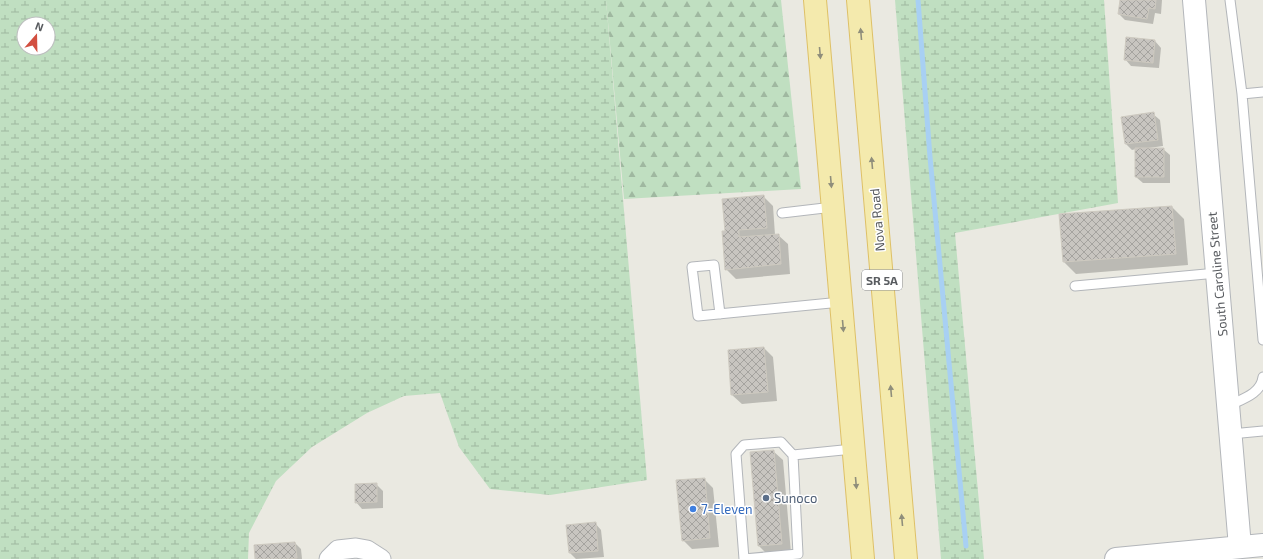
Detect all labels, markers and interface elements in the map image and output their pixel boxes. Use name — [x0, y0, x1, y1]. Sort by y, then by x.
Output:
north arrow — [16, 16, 56, 56]
text: N — [34, 19, 46, 34]
one-way arrow — [857, 28, 864, 40]
one-way arrow — [816, 47, 823, 59]
one-way arrow — [868, 157, 875, 169]
one-way arrow — [827, 176, 834, 188]
street label: Nova Road — [866, 188, 888, 252]
street label: South Caroline Street — [1204, 211, 1230, 337]
road number: SR 5A — [862, 270, 902, 290]
one-way arrow — [839, 320, 846, 332]
one-way arrow — [888, 385, 895, 397]
one-way arrow — [853, 477, 860, 489]
place label: Sunoco — [774, 490, 817, 506]
marker: Sunoco — [761, 493, 771, 503]
place label: 7-Eleven — [701, 501, 753, 517]
marker: 7-Eleven — [688, 504, 698, 514]
one-way arrow — [899, 514, 906, 526]

